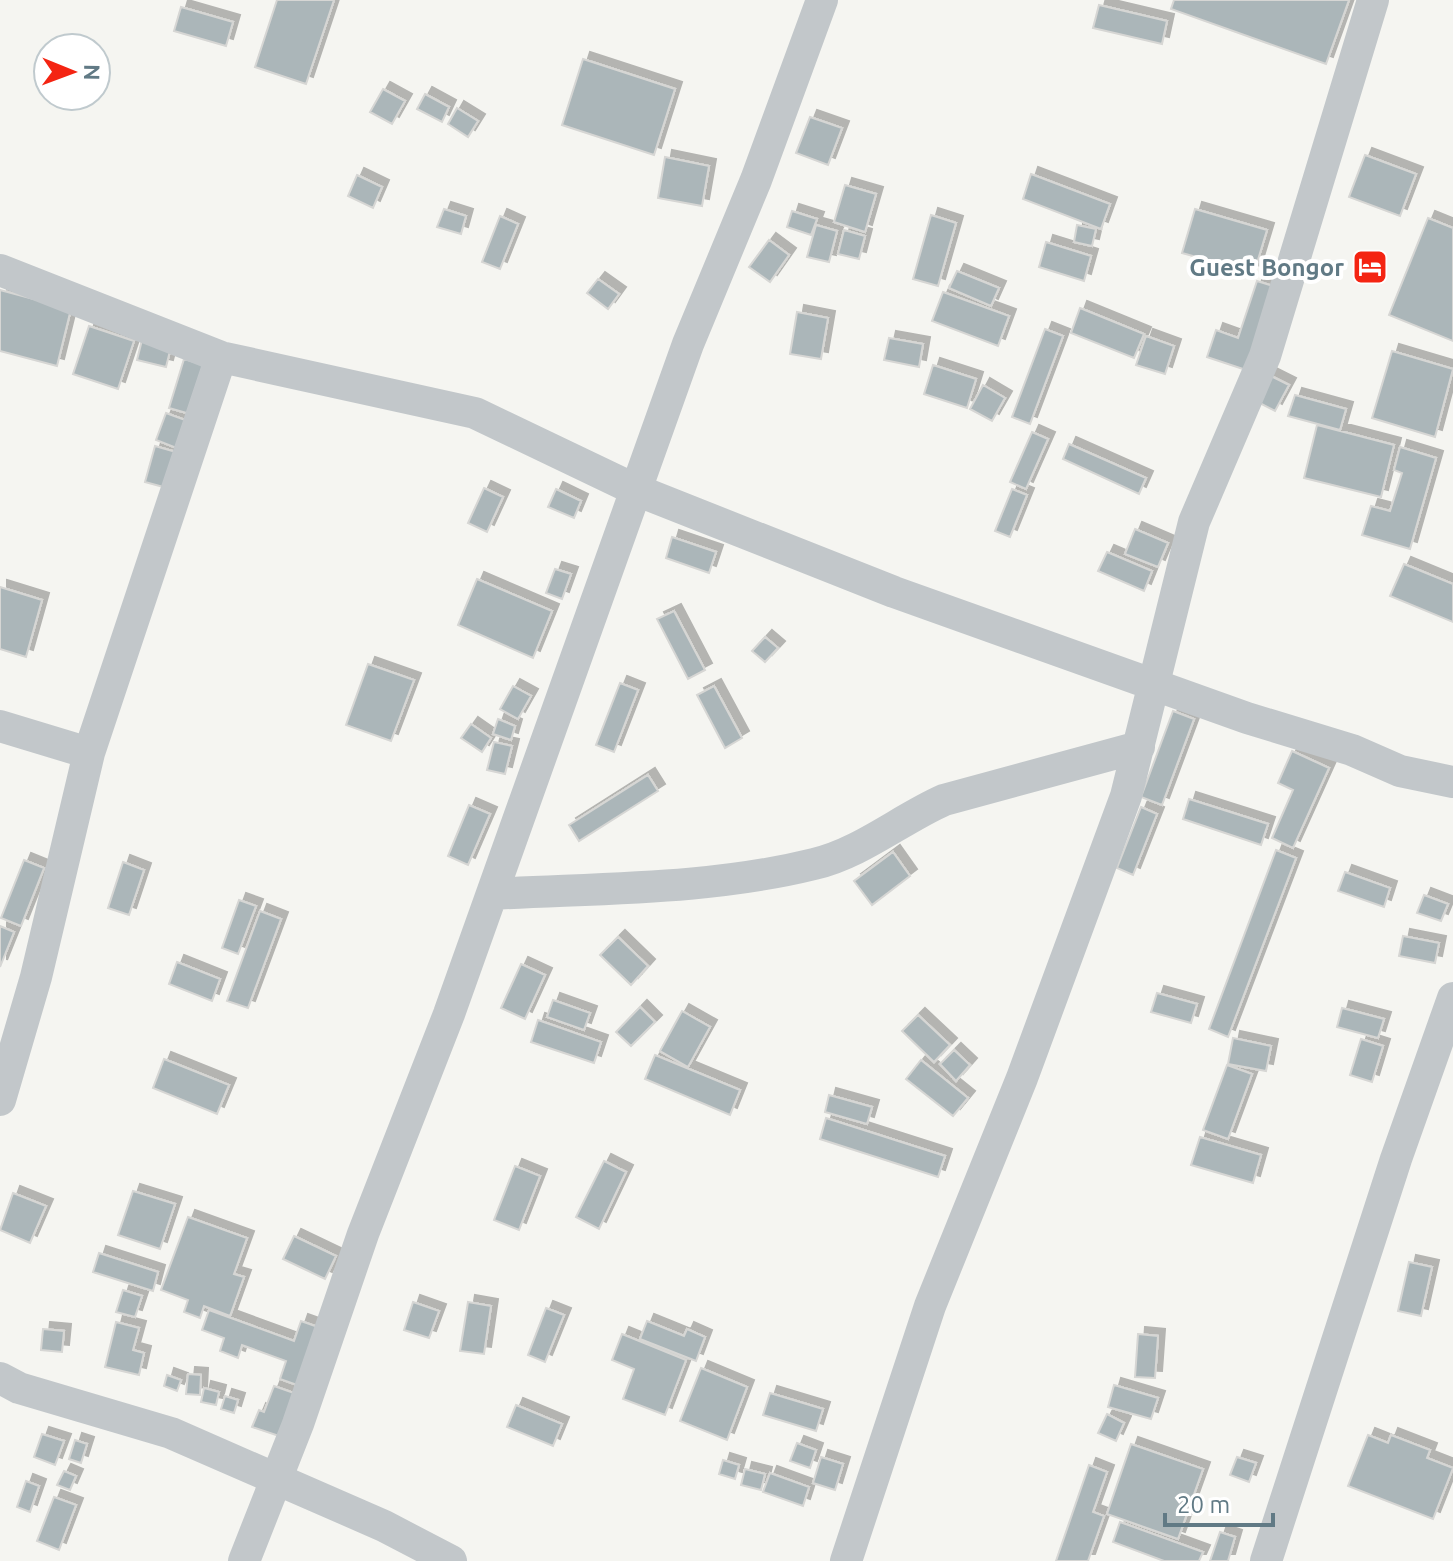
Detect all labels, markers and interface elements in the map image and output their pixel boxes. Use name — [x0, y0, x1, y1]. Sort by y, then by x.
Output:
north arrow — [32, 32, 112, 112]
text: N — [80, 64, 105, 81]
hotel icon: Guest Bongor — [1351, 248, 1389, 286]
place label: Guest Bongor — [1189, 254, 1344, 281]
scale bar — [1165, 1477, 1273, 1527]
text: 20 m — [1177, 1491, 1230, 1518]

